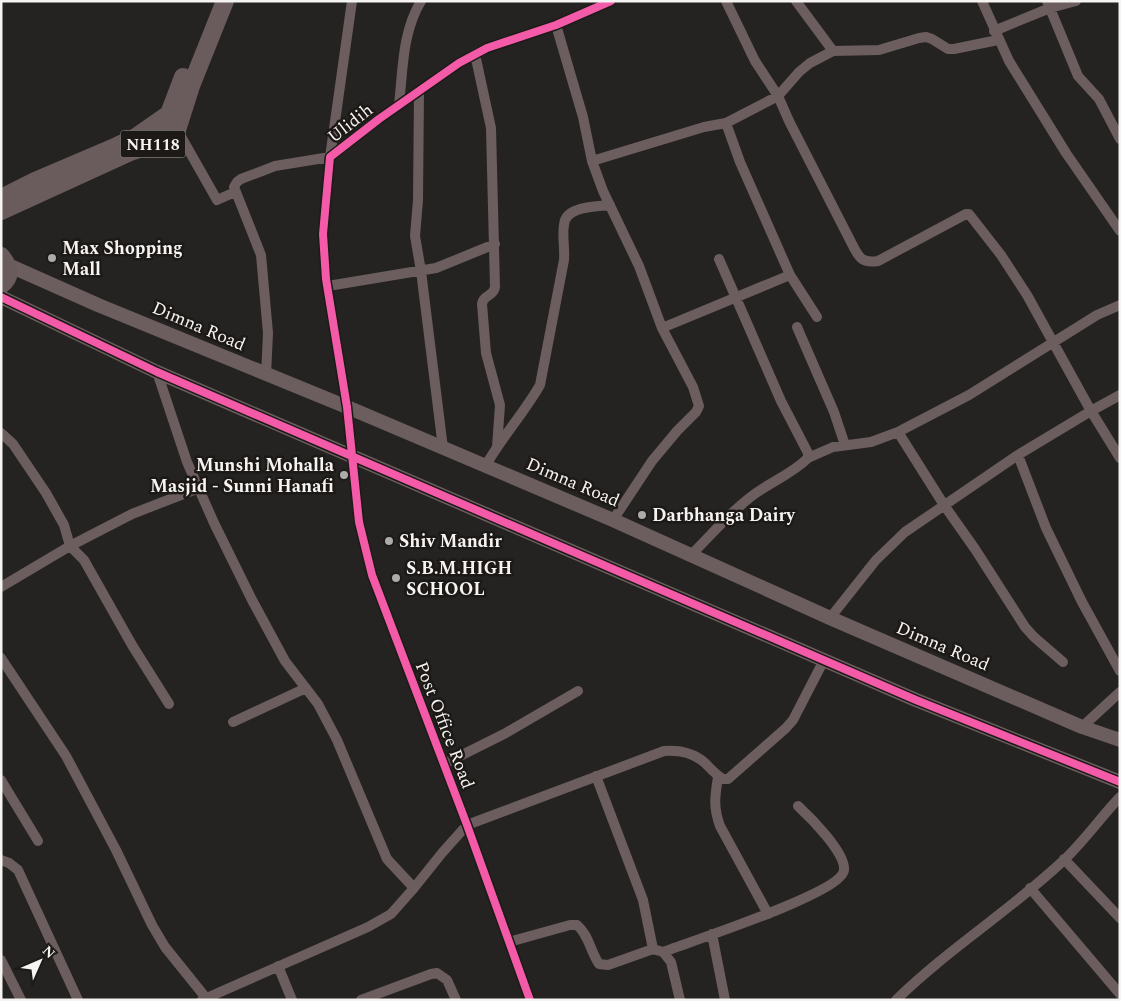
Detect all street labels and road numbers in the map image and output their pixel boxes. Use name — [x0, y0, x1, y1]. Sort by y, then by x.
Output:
street label: Ulidih — [322, 97, 379, 150]
road number: NH118 — [120, 130, 186, 158]
street label: Dimna Road — [148, 295, 250, 358]
street label: Dimna Road — [522, 451, 624, 514]
street label: Dimna Road — [892, 615, 994, 678]
street label: Post Office Road — [408, 658, 481, 793]

